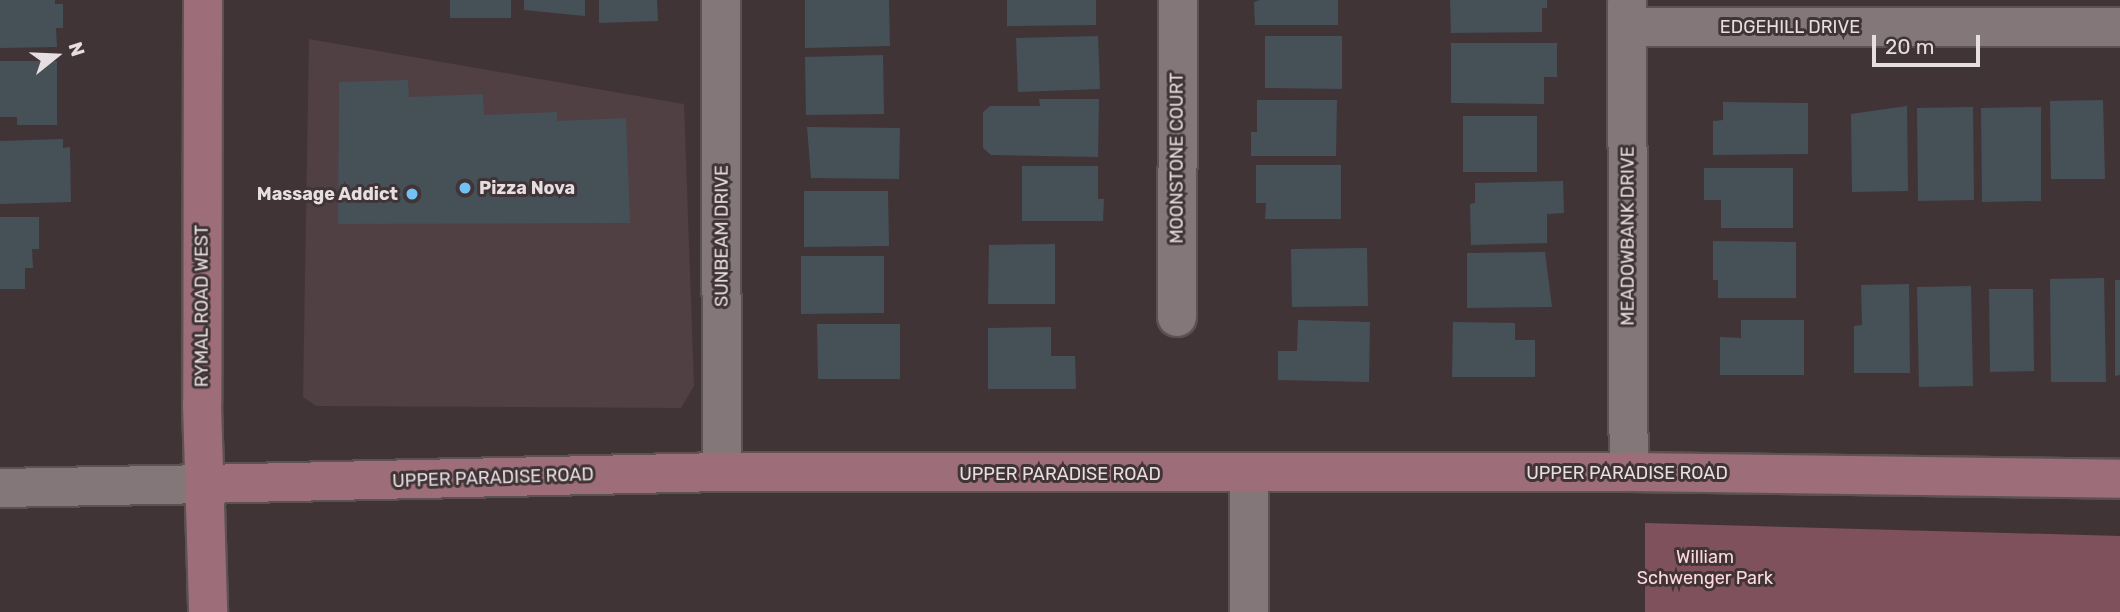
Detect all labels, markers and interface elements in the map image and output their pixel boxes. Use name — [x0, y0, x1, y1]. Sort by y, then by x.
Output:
street label: EDGEHILL DRIVE — [1720, 16, 1860, 38]
north arrow — [21, 21, 91, 91]
scale bar — [1875, 21, 1983, 65]
text: 20 m — [1885, 34, 1934, 59]
text: N — [63, 39, 89, 59]
street label: MOONSTONE COURT — [1166, 72, 1188, 244]
street label: MEADOWBANK DRIVE — [1617, 146, 1639, 326]
street label: SUNBEAM DRIVE — [711, 165, 733, 307]
place label: Pizza Nova — [479, 177, 575, 199]
marker: Pizza Nova — [457, 180, 473, 196]
place label: Massage Addict — [256, 183, 398, 205]
marker: Massage Addict — [404, 186, 420, 202]
street label: RYMAL ROAD WEST — [191, 224, 213, 388]
street label: UPPER PARADISE ROAD — [1526, 462, 1728, 484]
street label: UPPER PARADISE ROAD — [959, 463, 1161, 485]
street label: UPPER PARADISE ROAD — [392, 464, 594, 492]
park label: William Schwenger Park — [1637, 547, 1773, 590]

